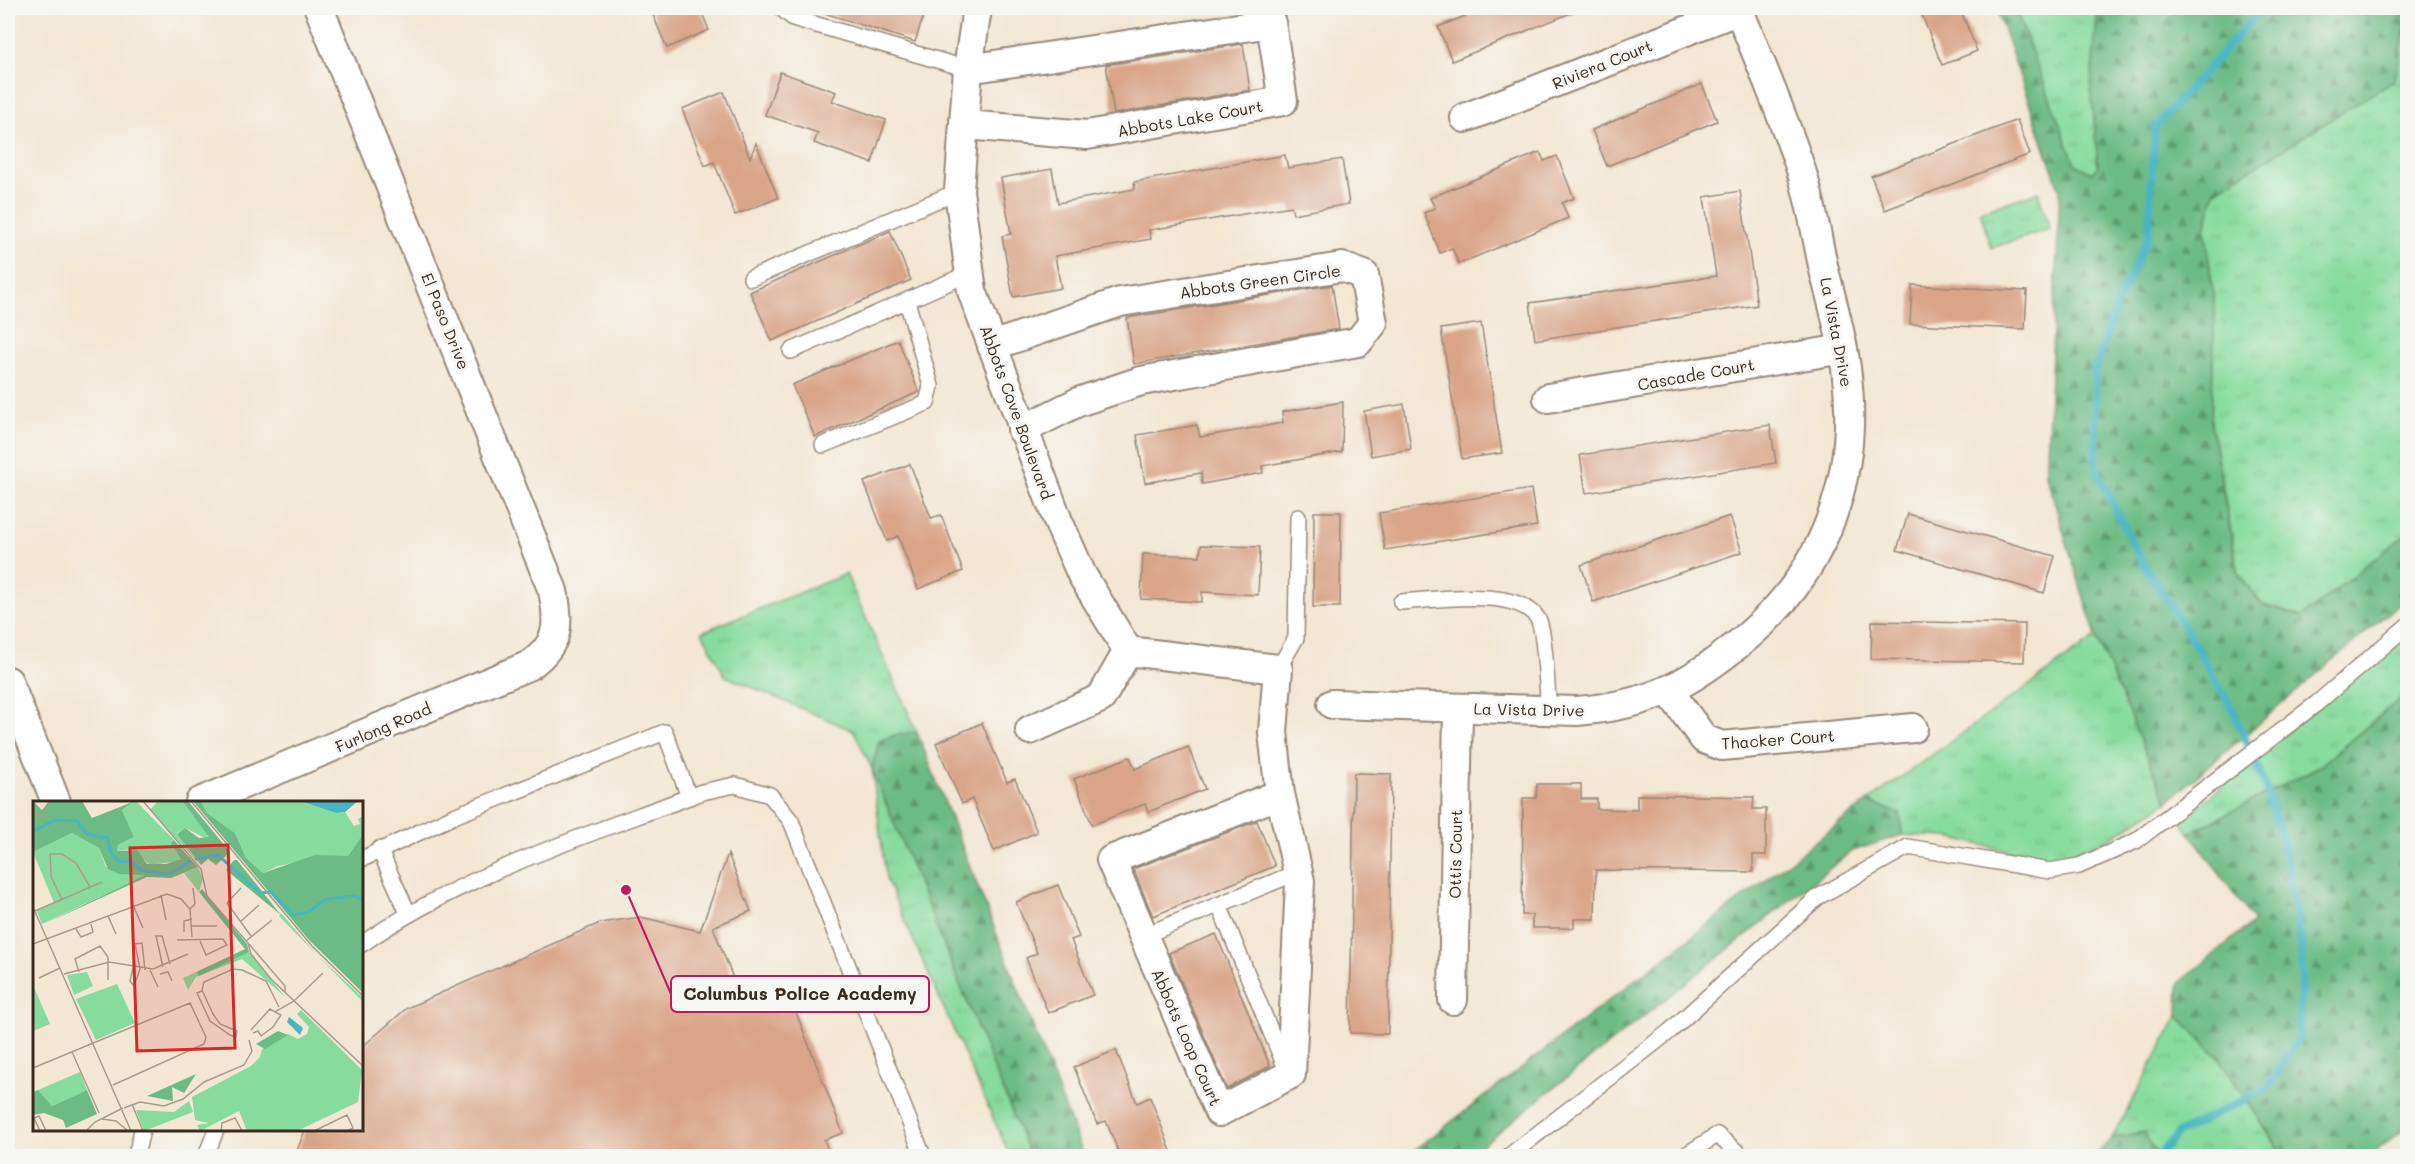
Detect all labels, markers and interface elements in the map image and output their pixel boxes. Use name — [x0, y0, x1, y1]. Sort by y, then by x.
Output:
street label: Riviera Court — [1549, 34, 1655, 94]
street label: Abbots Lake Court — [1116, 95, 1264, 141]
street label: Abbots Green Circle — [1178, 259, 1342, 303]
street label: El Paso Drive — [417, 269, 475, 373]
street label: La Vista Drive — [1816, 276, 1858, 388]
street label: Abbots Cove Boulevard — [976, 322, 1058, 502]
street label: Cascade Court — [1636, 353, 1756, 395]
street label: Furlong Road — [332, 697, 434, 757]
street label: La Vista Drive — [1473, 698, 1585, 720]
street label: Thacker Court — [1721, 725, 1835, 753]
inset map — [33, 801, 363, 1131]
street label: Ottis Court — [1444, 809, 1466, 899]
street label: Abbots Loop Court — [1147, 965, 1227, 1109]
callout: Columbus Police Academy — [671, 976, 929, 1012]
text: Columbus Police Academy — [683, 981, 917, 1005]

